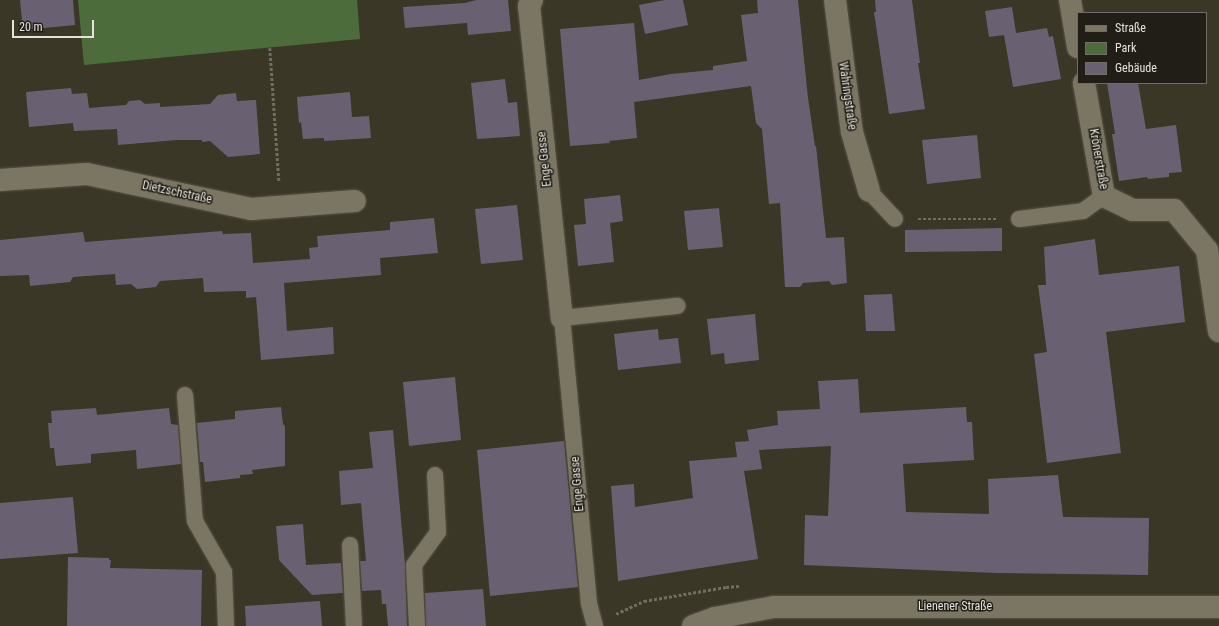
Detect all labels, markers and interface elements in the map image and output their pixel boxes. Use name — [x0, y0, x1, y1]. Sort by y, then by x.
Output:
scale bar — [14, 12, 96, 38]
legend — [1077, 12, 1207, 84]
text: 20 m — [19, 20, 43, 34]
text: Straße — [1115, 21, 1146, 35]
text: Park — [1115, 41, 1136, 55]
street label: Wahringstraße — [835, 61, 859, 131]
text: Gebäude — [1115, 61, 1157, 75]
street label: Krönerstraße — [1086, 128, 1110, 190]
street label: Enge Gasse — [535, 131, 555, 187]
street label: Dietzschstraße — [141, 179, 213, 207]
street label: Enge Gasse — [568, 456, 588, 512]
street label: Lienener Straße — [918, 600, 992, 614]

